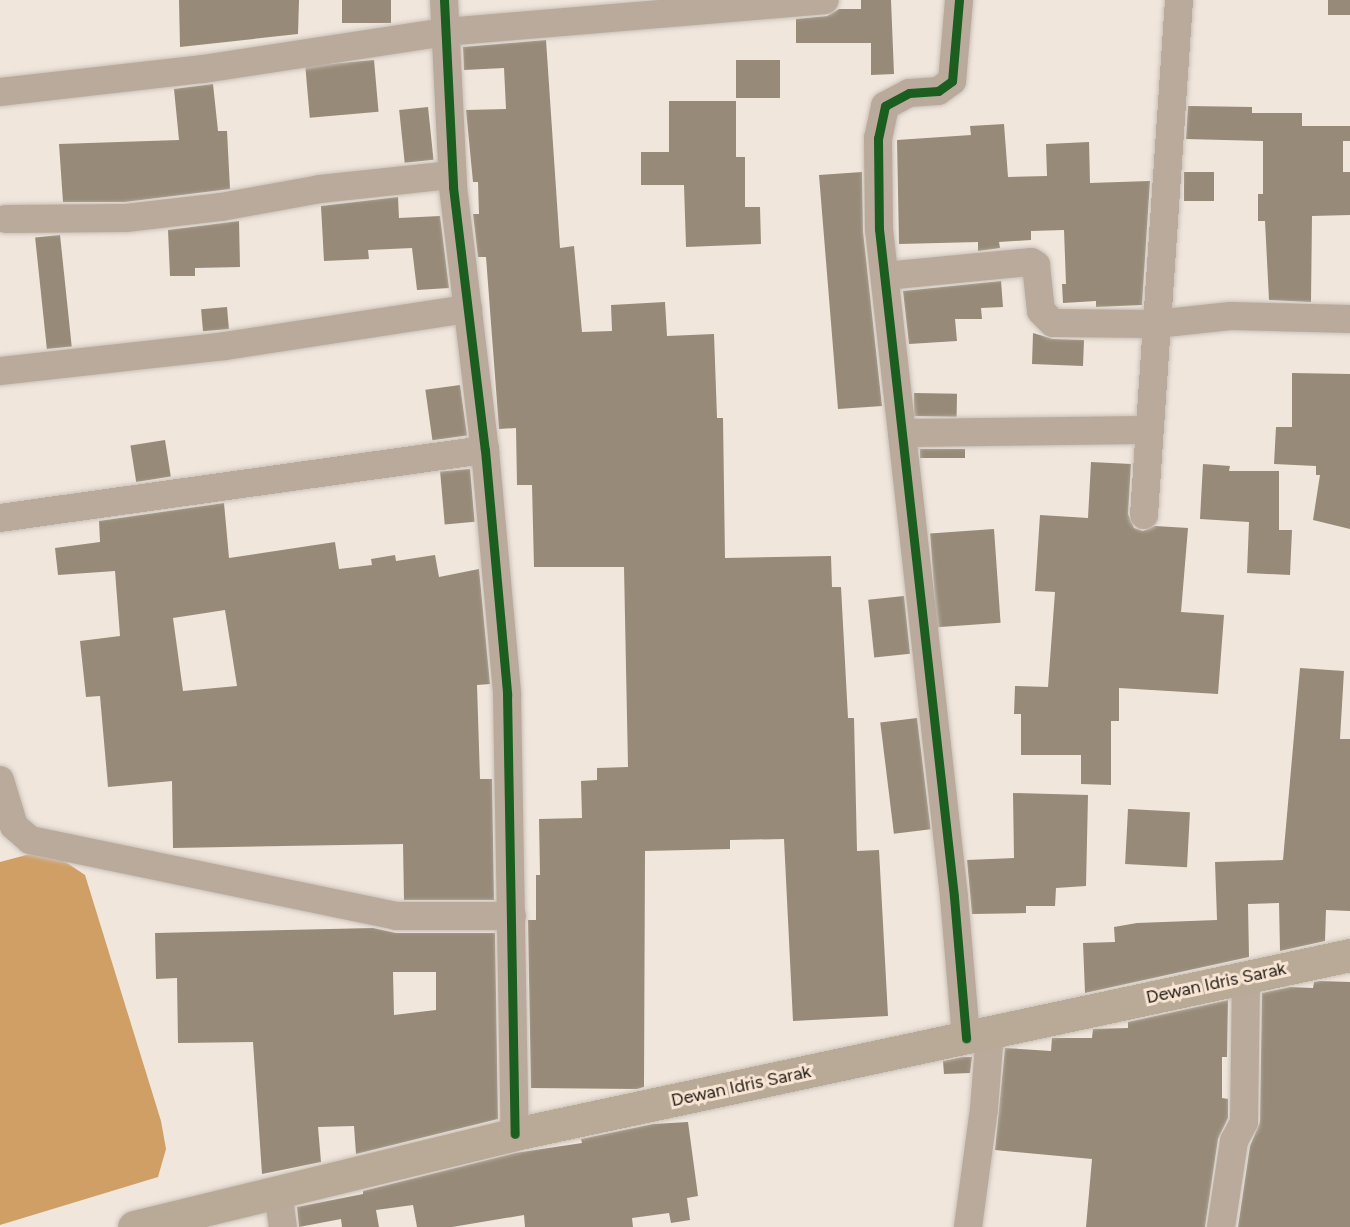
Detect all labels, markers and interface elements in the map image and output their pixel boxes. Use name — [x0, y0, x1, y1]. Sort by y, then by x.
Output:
street label: Dewan Idris Sarak — [1144, 958, 1288, 1008]
street label: Dewan Idris Sarak — [669, 1061, 813, 1111]

